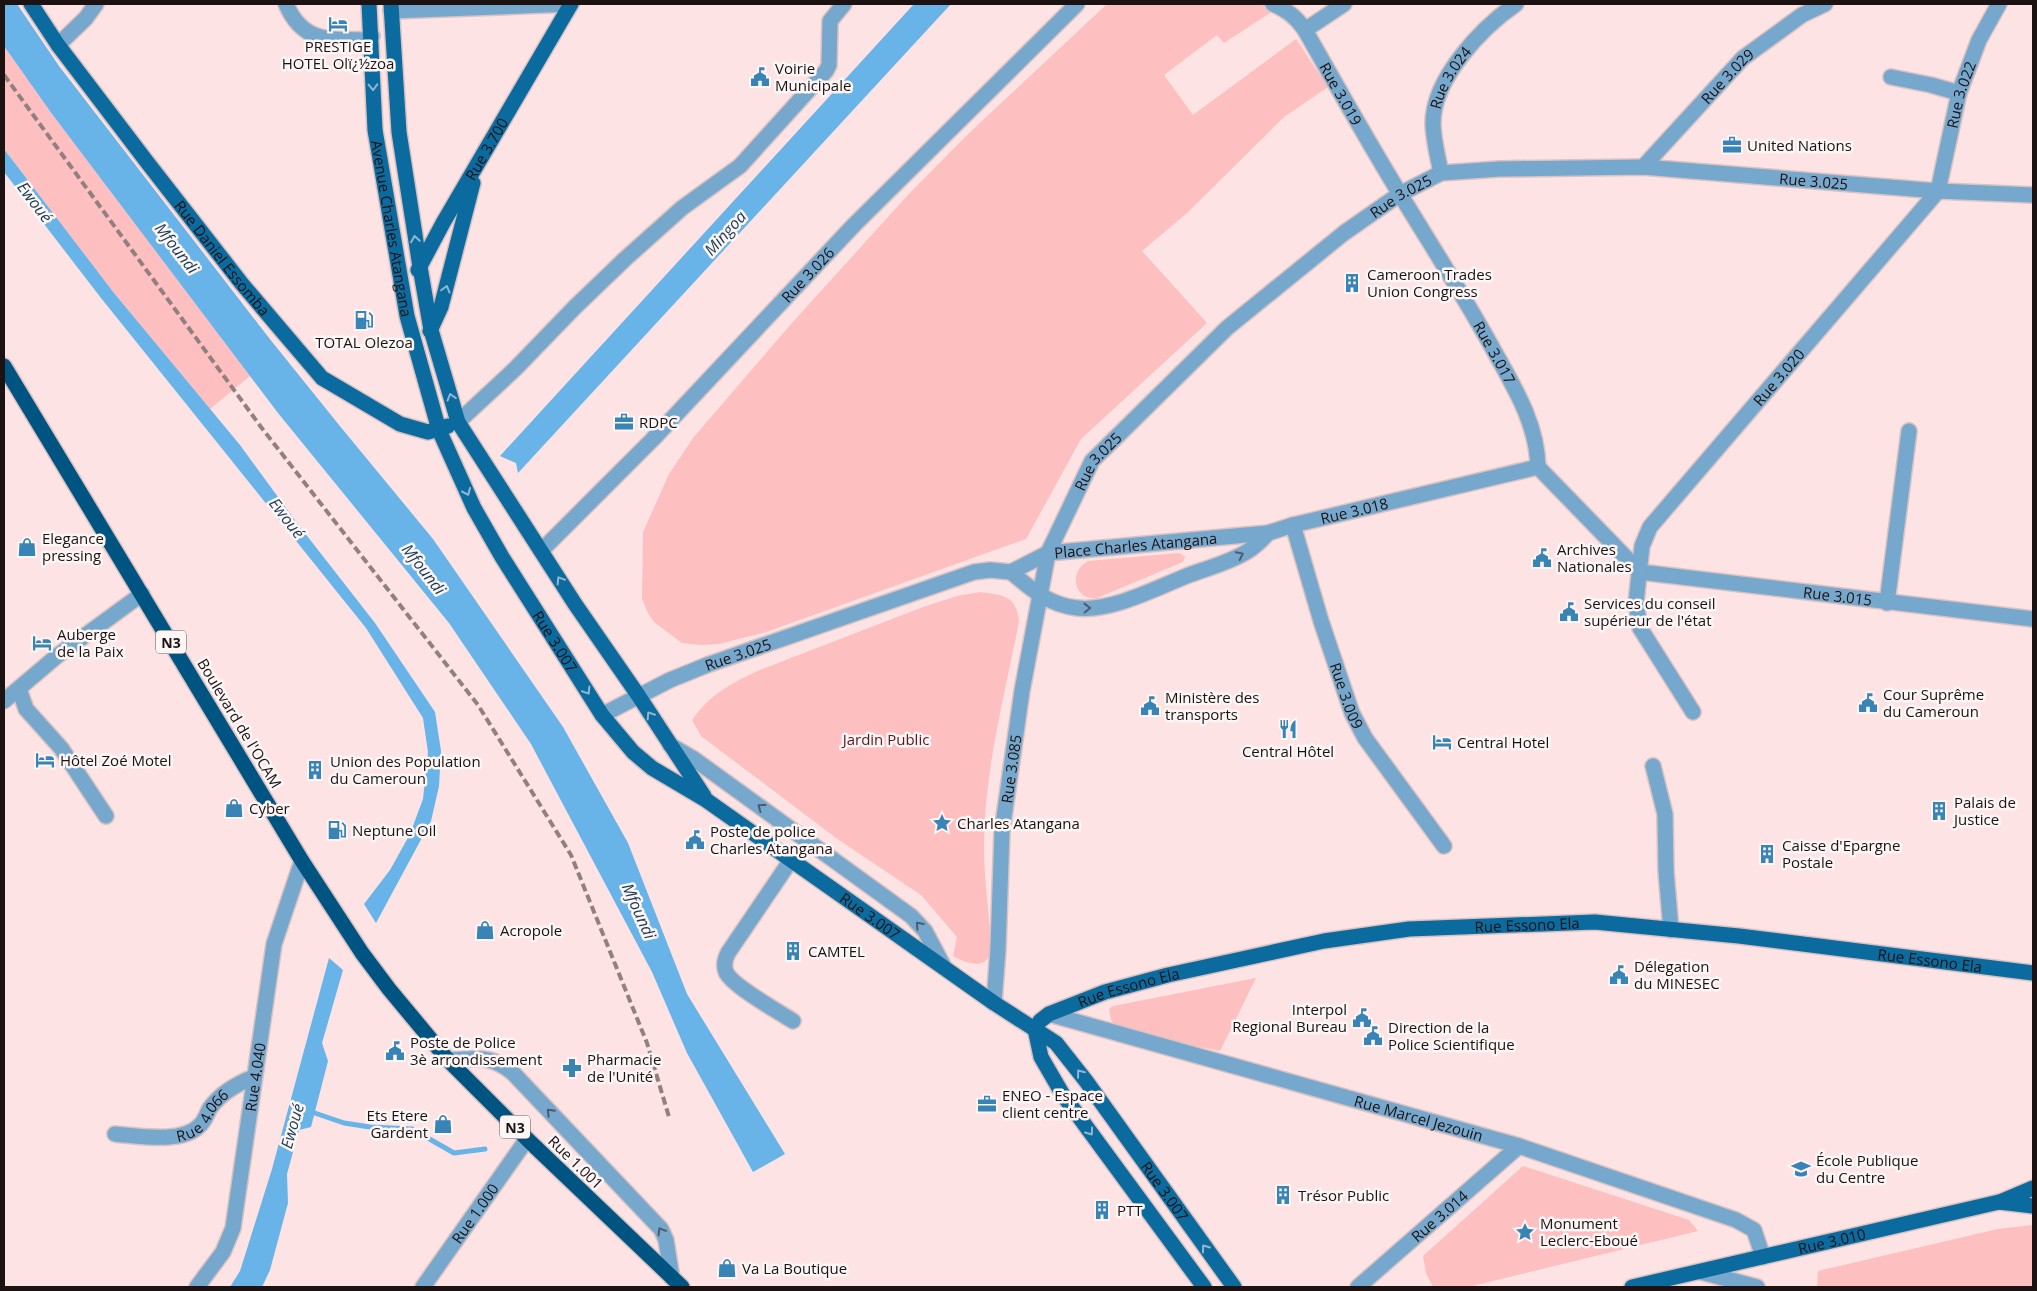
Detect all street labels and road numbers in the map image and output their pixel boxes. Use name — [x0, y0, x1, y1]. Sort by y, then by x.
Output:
street label: Rue 3.024 — [1425, 42, 1476, 111]
street label: Rue 3.029 — [1696, 44, 1757, 108]
street label: Rue 3.022 — [1942, 58, 1980, 130]
street label: Rue 3.019 — [1315, 59, 1367, 129]
street label: Rue 3.700 — [460, 114, 512, 184]
street label: Avenue Charles Atangana — [367, 138, 417, 318]
street label: Rue 3.025 — [1778, 168, 1849, 194]
street label: Rue 3.025 — [1366, 170, 1435, 222]
street label: Rue Daniel Essomba — [170, 196, 275, 320]
street label: Rue 3.026 — [777, 243, 838, 307]
street label: Rue 3.017 — [1469, 317, 1520, 387]
street label: Rue 3.020 — [1748, 344, 1809, 410]
street label: Rue 3.025 — [1069, 428, 1126, 494]
street label: Rue 3.018 — [1318, 493, 1390, 528]
street label: Place Charles Atangana — [1053, 528, 1218, 562]
street label: Rue 3.015 — [1802, 582, 1873, 610]
street label: Rue 3.007 — [528, 607, 582, 676]
road number: N3 — [156, 630, 186, 654]
street label: Rue 3.025 — [702, 633, 774, 675]
street label: Boulevard de l'OCAM — [193, 654, 287, 792]
street label: Rue 3.009 — [1326, 660, 1368, 732]
street label: Rue 3.085 — [996, 733, 1026, 804]
street label: Rue 3.007 — [836, 888, 904, 944]
street label: Rue Essono Ela — [1474, 913, 1580, 937]
street label: Rue Essono Ela — [1877, 944, 1983, 977]
street label: Rue Essono Ela — [1075, 963, 1181, 1012]
street label: Rue 4.040 — [240, 1042, 270, 1113]
street label: Rue 4.066 — [174, 1084, 232, 1146]
street label: Rue Marcel Jezouin — [1352, 1090, 1485, 1145]
road number: N3 — [500, 1116, 530, 1138]
street label: Rue 1.001 — [544, 1131, 608, 1193]
street label: Rue 3.007 — [1137, 1157, 1193, 1225]
street label: Rue 1.000 — [447, 1179, 503, 1247]
street label: Rue 3.014 — [1407, 1185, 1472, 1246]
street label: Rue 3.010 — [1796, 1223, 1868, 1258]

